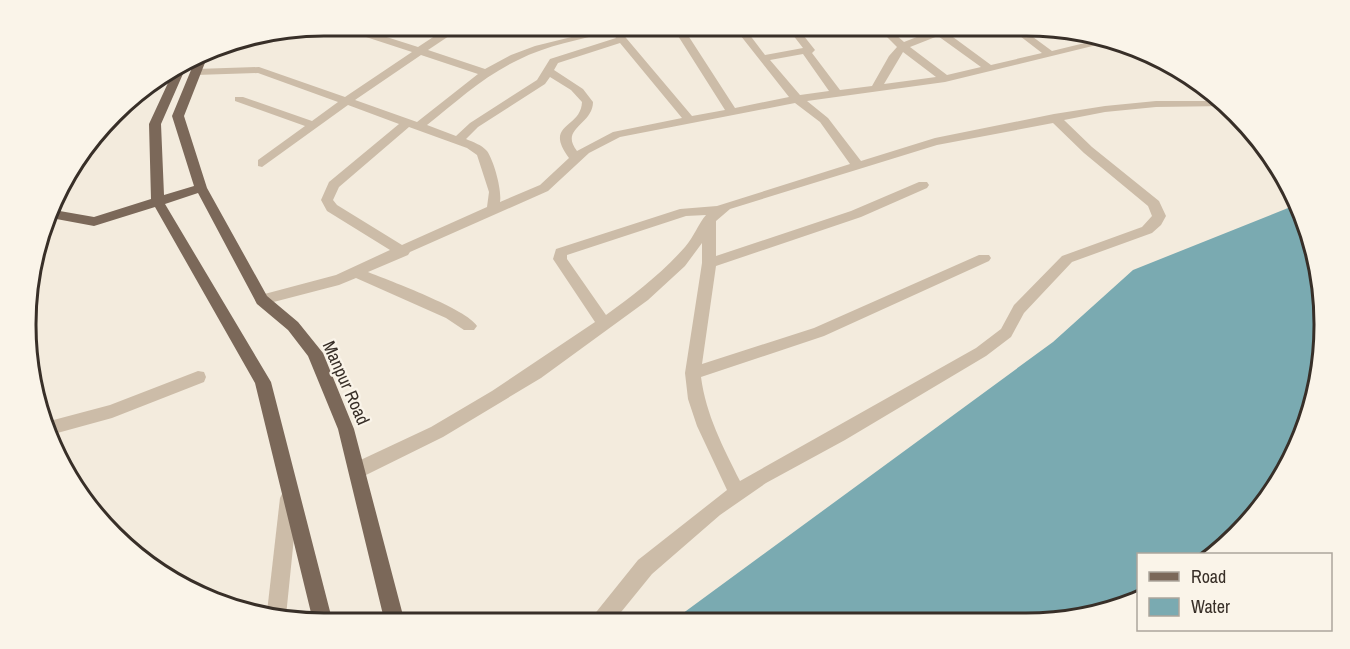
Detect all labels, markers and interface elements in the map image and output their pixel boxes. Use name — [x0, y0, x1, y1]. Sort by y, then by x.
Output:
street label: Manpur Road — [317, 337, 376, 429]
legend — [1137, 553, 1332, 631]
text: Road — [1191, 564, 1226, 589]
text: Water — [1191, 594, 1230, 619]

